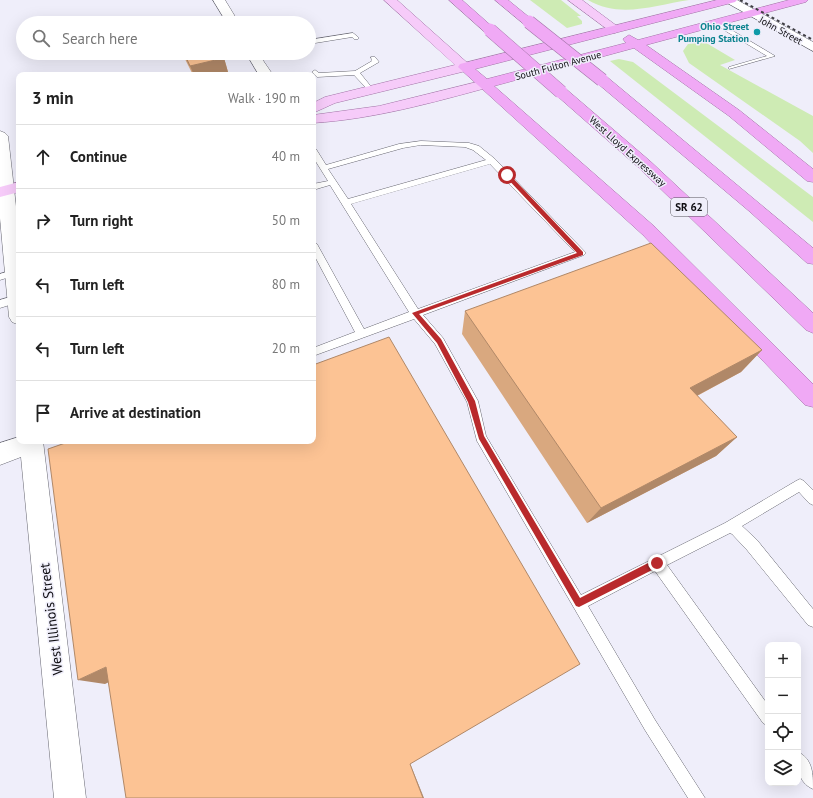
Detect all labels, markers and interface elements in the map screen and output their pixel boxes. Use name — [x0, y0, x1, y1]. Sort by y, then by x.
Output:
street label: John Street — [756, 13, 805, 48]
search box — [16, 16, 316, 60]
place label: Ohio Street Pumping Station — [678, 20, 750, 45]
icon: search — [30, 27, 52, 49]
marker: Ohio Street Pumping Station — [752, 27, 762, 37]
text: Search here — [62, 29, 138, 48]
street label: South Fulton Avenue — [514, 48, 603, 83]
text: 3 min — [32, 87, 73, 109]
text: Walk · 190 m — [228, 90, 300, 107]
street label: West Lloyd Expressway — [587, 113, 669, 190]
icon: ahead — [32, 146, 54, 168]
text: Continue — [70, 147, 127, 166]
text: 40 m — [272, 148, 300, 165]
route start — [498, 166, 516, 184]
road number: SR 62 — [671, 198, 707, 216]
icon: right — [32, 210, 54, 232]
text: Turn right — [70, 211, 133, 230]
text: 50 m — [272, 212, 300, 229]
icon: left — [32, 274, 54, 296]
text: Turn left — [70, 275, 124, 294]
text: 80 m — [272, 276, 300, 293]
icon: left — [32, 338, 54, 360]
text: Turn left — [70, 339, 124, 358]
text: 20 m — [272, 340, 300, 357]
icon: arrive — [32, 402, 54, 424]
text: Arrive at destination — [70, 403, 201, 422]
route end — [648, 554, 666, 572]
street label: West Illinois Street — [35, 562, 67, 676]
map controls — [765, 642, 801, 786]
button: + — [765, 642, 801, 678]
button: − — [765, 678, 801, 714]
button: locate — [765, 714, 801, 750]
button: layers — [765, 750, 801, 786]

